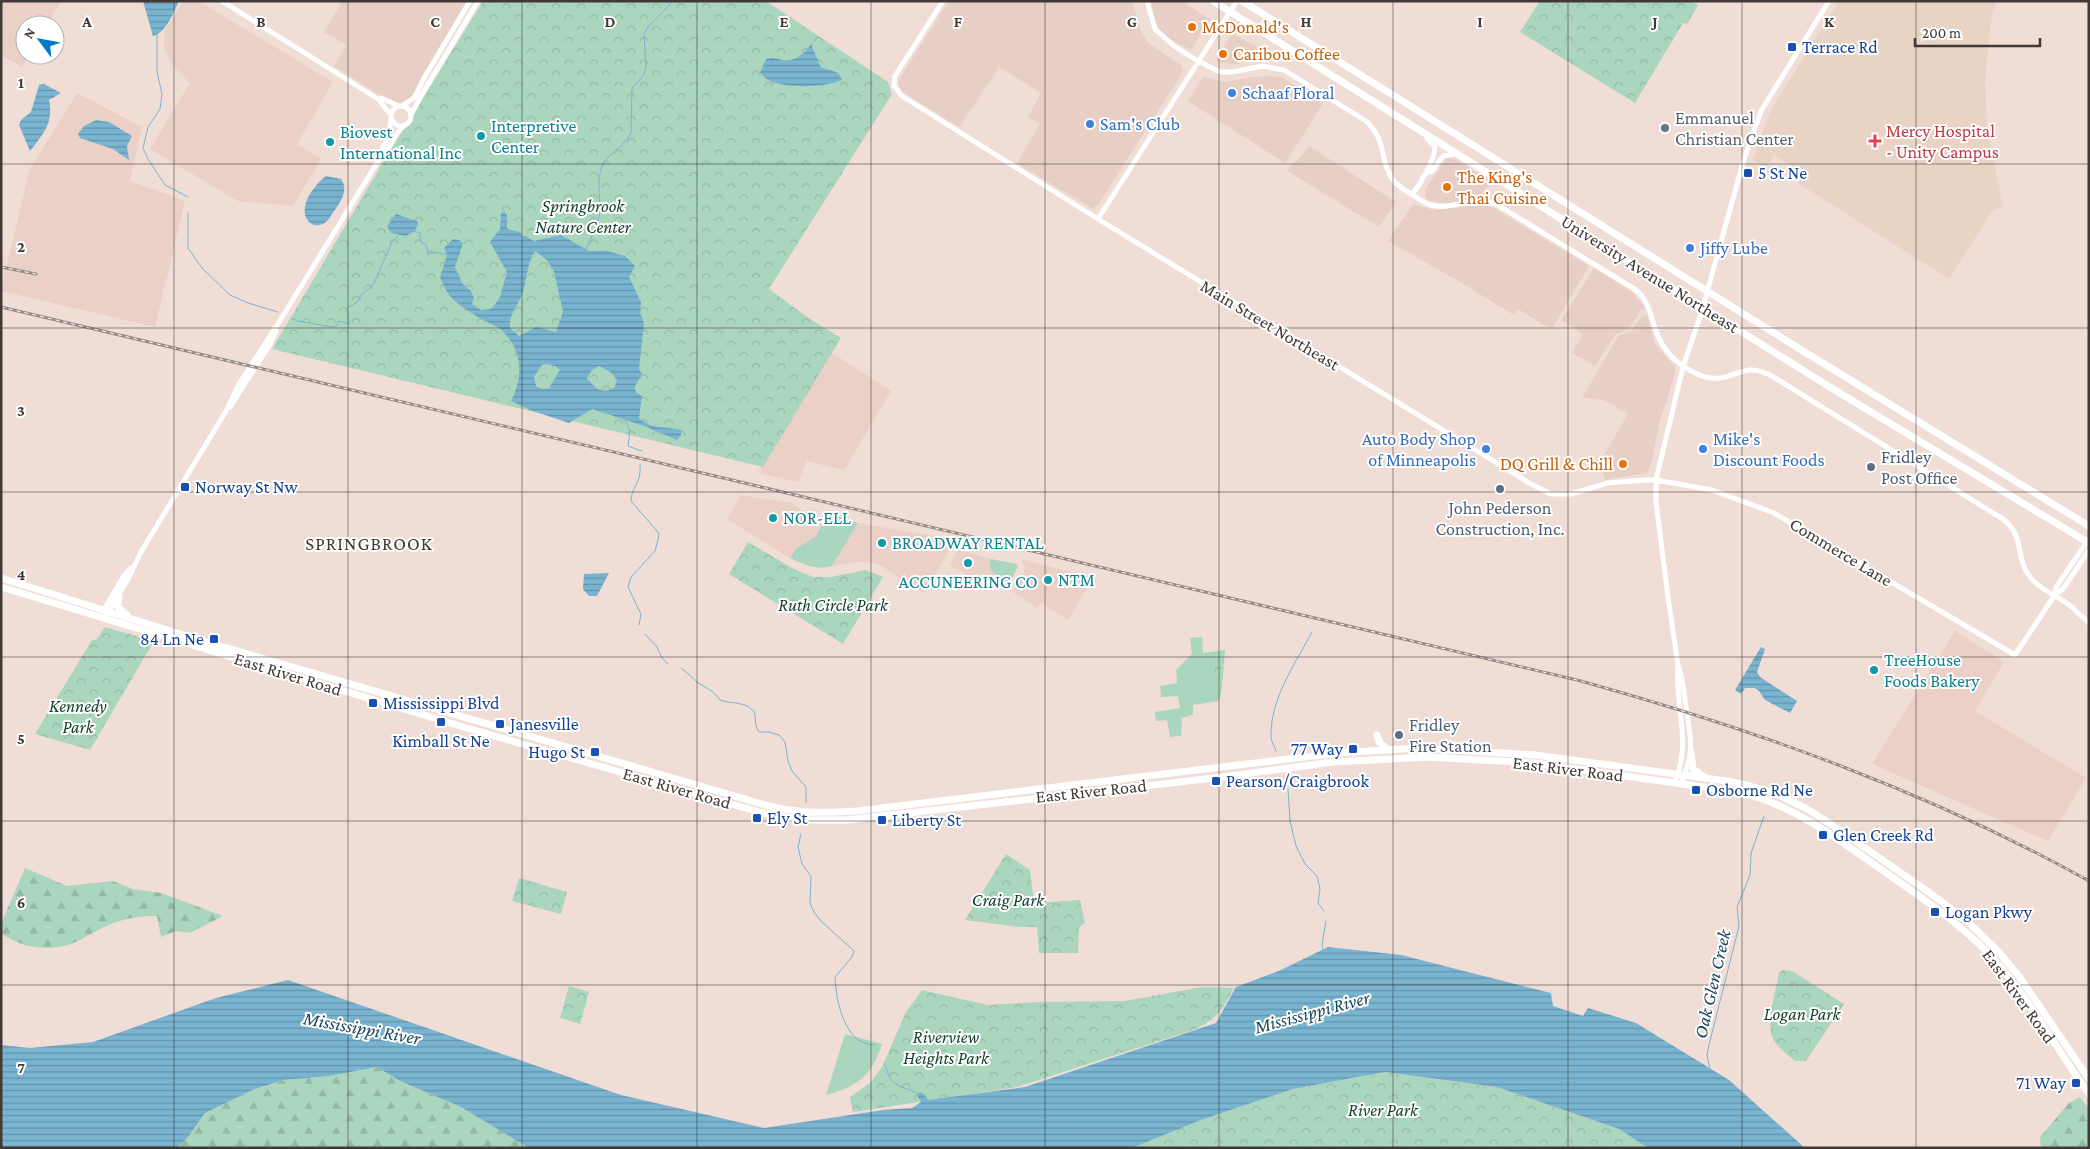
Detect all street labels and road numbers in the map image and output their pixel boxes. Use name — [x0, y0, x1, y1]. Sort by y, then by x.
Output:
street label: University Avenue Northeast — [1557, 211, 1744, 338]
street label: Main Street Northeast — [1197, 276, 1344, 375]
street label: Commerce Lane — [1786, 514, 1896, 590]
street label: East River Road — [232, 648, 345, 700]
street label: East River Road — [1511, 752, 1625, 786]
street label: East River Road — [621, 763, 734, 813]
street label: East River Road — [1035, 775, 1148, 807]
street label: East River Road — [1978, 945, 2060, 1047]

